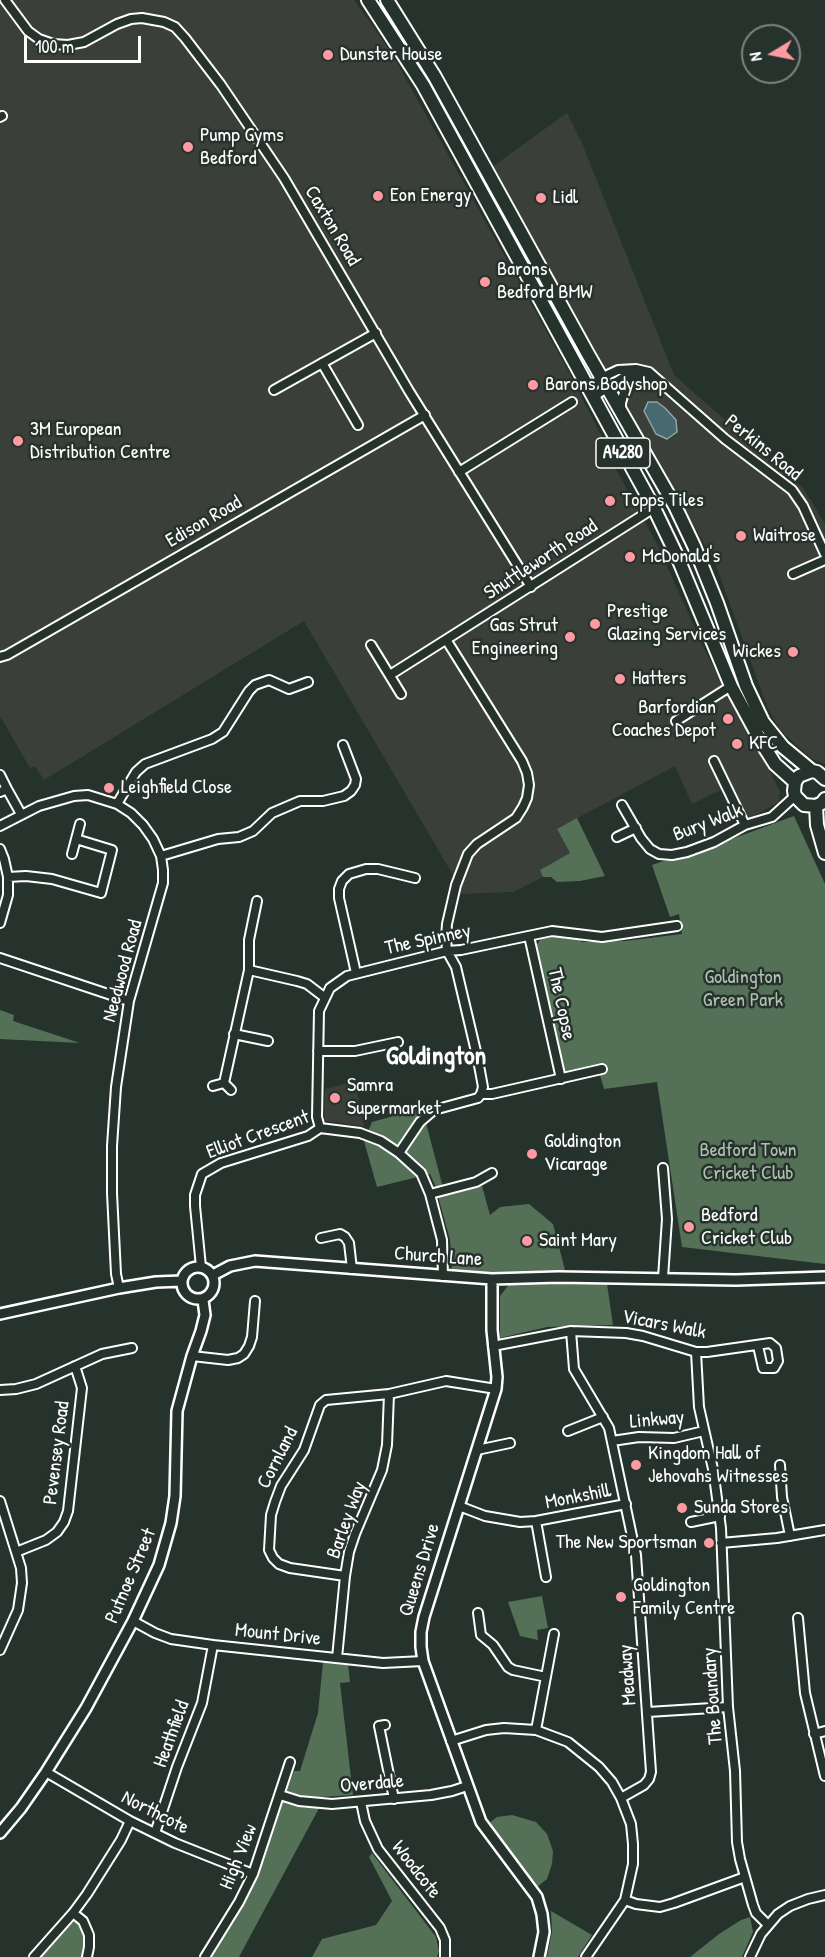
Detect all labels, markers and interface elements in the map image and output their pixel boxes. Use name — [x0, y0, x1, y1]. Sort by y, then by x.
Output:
scale bar — [27, 24, 144, 62]
north arrow — [741, 24, 801, 84]
text: 100 m — [35, 34, 74, 59]
place label: Dunster House — [340, 43, 442, 67]
marker: Dunster House — [321, 48, 335, 62]
text: N — [744, 51, 767, 63]
place label: Pump Gyms Bedford — [200, 124, 284, 171]
marker: Pump Gyms Bedford — [181, 140, 195, 154]
street label: Caxton Road — [299, 182, 365, 270]
place label: Eon Energy — [390, 184, 471, 208]
place label: Lidl — [553, 186, 578, 210]
marker: Eon Energy — [371, 189, 385, 203]
marker: Lidl — [534, 191, 548, 205]
place label: Barons Bedford BMW — [497, 258, 593, 305]
marker: Barons Bedford BMW — [478, 275, 492, 289]
place label: Barons Bodyshop — [545, 373, 667, 397]
marker: Barons Bodyshop — [526, 378, 540, 392]
street label: Perkins Road — [720, 410, 806, 486]
place label: 3M European Distribution Centre — [30, 418, 171, 465]
marker: 3M European Distribution Centre — [11, 434, 25, 448]
road number: A4280 — [596, 438, 650, 468]
place label: Topps Tiles — [622, 489, 704, 513]
street label: Edison Road — [162, 491, 246, 553]
marker: Topps Tiles — [603, 494, 617, 508]
street label: Shuttleworth Road — [480, 514, 602, 606]
place label: Waitrose — [753, 524, 816, 548]
marker: Waitrose — [734, 529, 748, 543]
place label: McDonald's — [642, 545, 720, 569]
marker: McDonald's — [623, 550, 637, 564]
place label: Prestige Glazing Services — [607, 600, 726, 647]
place label: Gas Strut Engineering — [472, 614, 558, 661]
marker: Prestige Glazing Services — [588, 617, 602, 631]
marker: Gas Strut Engineering — [563, 630, 577, 644]
place label: Wickes — [732, 640, 781, 664]
marker: Wickes — [786, 645, 800, 659]
place label: Hatters — [632, 667, 686, 691]
marker: Hatters — [613, 672, 627, 686]
place label: Barfordian Coaches Depot — [612, 696, 716, 743]
marker: Barfordian Coaches Depot — [721, 712, 735, 726]
place label: KFC — [749, 732, 778, 756]
marker: KFC — [730, 737, 744, 751]
place label: Leighfield Close — [121, 776, 232, 800]
marker: Leighfield Close — [102, 781, 116, 795]
street label: Bury Walk — [670, 799, 746, 847]
street label: Needwood Road — [98, 917, 148, 1025]
street label: The Spinney — [383, 919, 473, 961]
street label: The Copse — [542, 966, 580, 1042]
park label: Goldington Green Park — [703, 966, 783, 1013]
district label: Goldington — [386, 1041, 486, 1073]
place label: Samra Supermarket — [347, 1074, 441, 1121]
marker: Samra Supermarket — [328, 1091, 342, 1105]
street label: Elliot Crescent — [203, 1105, 313, 1165]
place label: Goldington Vicarage — [544, 1130, 621, 1177]
park label: Bedford Town Cricket Club — [700, 1139, 796, 1186]
marker: Goldington Vicarage — [525, 1147, 539, 1161]
place label: Bedford Cricket Club — [701, 1204, 792, 1251]
marker: Bedford Cricket Club — [682, 1220, 696, 1234]
place label: Saint Mary — [539, 1229, 617, 1253]
marker: Saint Mary — [520, 1234, 534, 1248]
street label: Church Lane — [393, 1242, 483, 1272]
street label: Vicars Walk — [620, 1305, 708, 1345]
street label: Pevensey Road — [39, 1400, 75, 1506]
street label: Linkway — [629, 1406, 685, 1434]
street label: Cornland — [252, 1423, 304, 1493]
place label: Kingdom Hall of Jehovahs Witnesses — [648, 1442, 788, 1489]
marker: Kingdom Hall of Jehovahs Witnesses — [629, 1458, 643, 1472]
street label: Barley Way — [322, 1478, 372, 1562]
street label: Monkshill — [543, 1479, 613, 1515]
place label: Sunda Stores — [694, 1496, 788, 1520]
marker: Sunda Stores — [675, 1501, 689, 1515]
street label: Queens Drive — [394, 1521, 446, 1619]
street label: Putnoe Street — [100, 1525, 162, 1627]
place label: The New Sportsman — [556, 1531, 697, 1555]
marker: The New Sportsman — [702, 1536, 716, 1550]
place label: Goldington Family Centre — [633, 1574, 735, 1621]
marker: Goldington Family Centre — [614, 1590, 628, 1604]
street label: Mount Drive — [234, 1619, 322, 1651]
street label: Meadway — [614, 1644, 642, 1706]
street label: The Boundary — [698, 1647, 728, 1745]
street label: Heathfield — [149, 1697, 195, 1771]
street label: Overdale — [339, 1769, 405, 1799]
street label: Northcote — [117, 1786, 193, 1840]
street label: High View — [215, 1821, 263, 1893]
street label: Woodcote — [386, 1836, 446, 1904]

